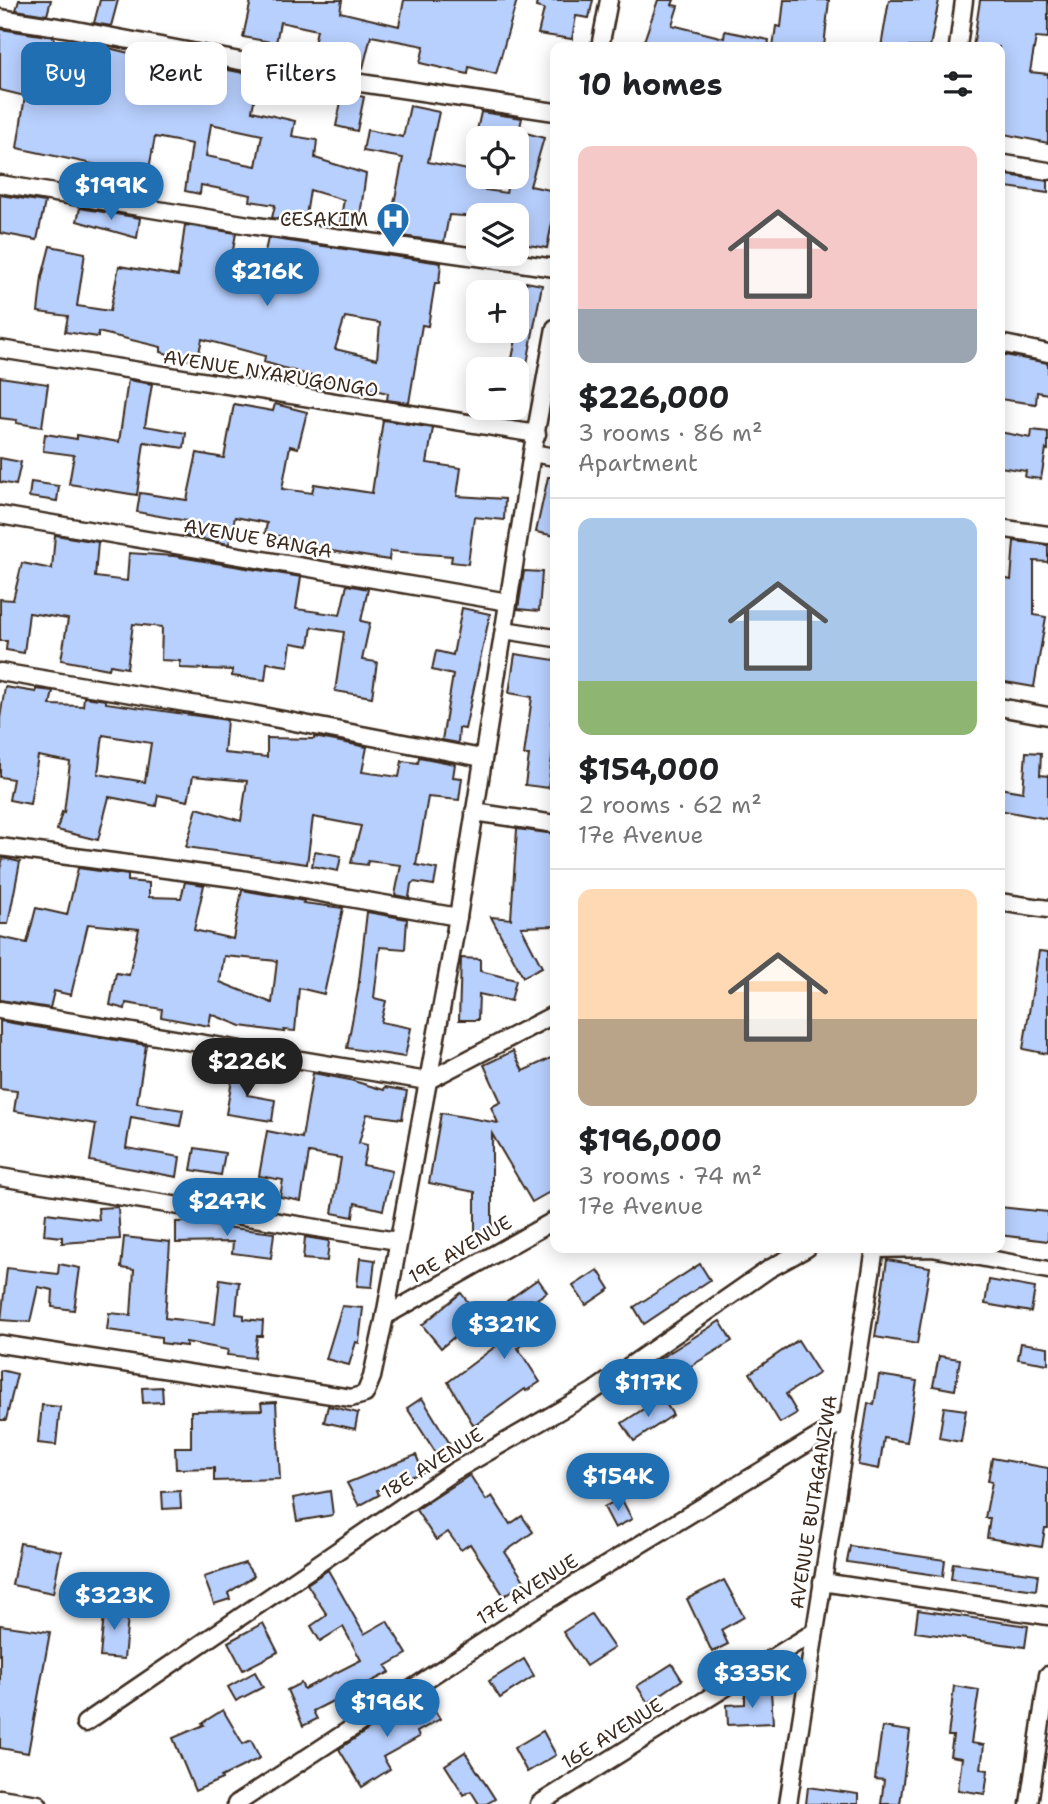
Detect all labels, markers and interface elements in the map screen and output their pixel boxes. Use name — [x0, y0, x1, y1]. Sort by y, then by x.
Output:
chip: Buy — [21, 42, 111, 105]
chip: Rent — [125, 42, 227, 105]
chip: Filters — [241, 42, 361, 105]
text: 10 homes — [578, 64, 723, 105]
icon: filters — [939, 65, 977, 103]
map controls — [466, 126, 529, 420]
button: locate — [466, 126, 529, 189]
pin: $199K — [62, 162, 160, 222]
text: $199K — [75, 170, 147, 200]
icon: home — [715, 191, 841, 317]
hospital icon: CESAKIM — [374, 200, 412, 249]
button: layers — [466, 203, 529, 266]
place label: CESAKIM — [280, 207, 368, 232]
pin: $216K — [218, 248, 316, 308]
text: $216K — [231, 256, 303, 286]
button: + — [466, 280, 529, 343]
street label: AVENUE NYARUGONGO — [161, 344, 380, 403]
button: − — [466, 357, 529, 420]
text: $226,000 — [578, 377, 730, 418]
text: 3 rooms · 86 m² — [578, 418, 763, 448]
text: Apartment — [578, 448, 698, 478]
street label: AVENUE BANGA — [182, 513, 334, 564]
icon: home — [715, 563, 841, 689]
text: $154,000 — [578, 749, 719, 790]
text: 2 rooms · 62 m² — [578, 790, 762, 820]
text: 17e Avenue — [578, 820, 704, 850]
icon: home — [715, 934, 841, 1060]
pin: $226K — [198, 1038, 296, 1098]
text: $226K — [208, 1046, 286, 1076]
text: $196,000 — [578, 1120, 722, 1161]
text: 3 rooms · 74 m² — [578, 1161, 762, 1191]
pin: $247K — [178, 1178, 276, 1238]
text: $247K — [188, 1186, 266, 1216]
text: 17e Avenue — [578, 1191, 704, 1221]
street label: 19E AVENUE — [404, 1210, 517, 1289]
pin: $321K — [455, 1302, 553, 1361]
text: $321K — [468, 1309, 540, 1339]
pin: $117K — [599, 1360, 697, 1419]
text: $117K — [615, 1367, 681, 1397]
street label: AVENUE BUTAGANZWA — [784, 1393, 843, 1611]
street label: 18E AVENUE — [377, 1422, 488, 1505]
pin: $154K — [569, 1454, 667, 1513]
text: $154K — [582, 1461, 654, 1491]
street label: 17E AVENUE — [472, 1548, 583, 1631]
pin: $323K — [65, 1572, 163, 1632]
text: $323K — [75, 1580, 153, 1610]
pin: $335K — [703, 1650, 801, 1710]
text: $335K — [713, 1658, 791, 1688]
pin: $196K — [338, 1680, 436, 1739]
text: $196K — [351, 1687, 423, 1717]
street label: 16E AVENUE — [557, 1692, 668, 1775]

